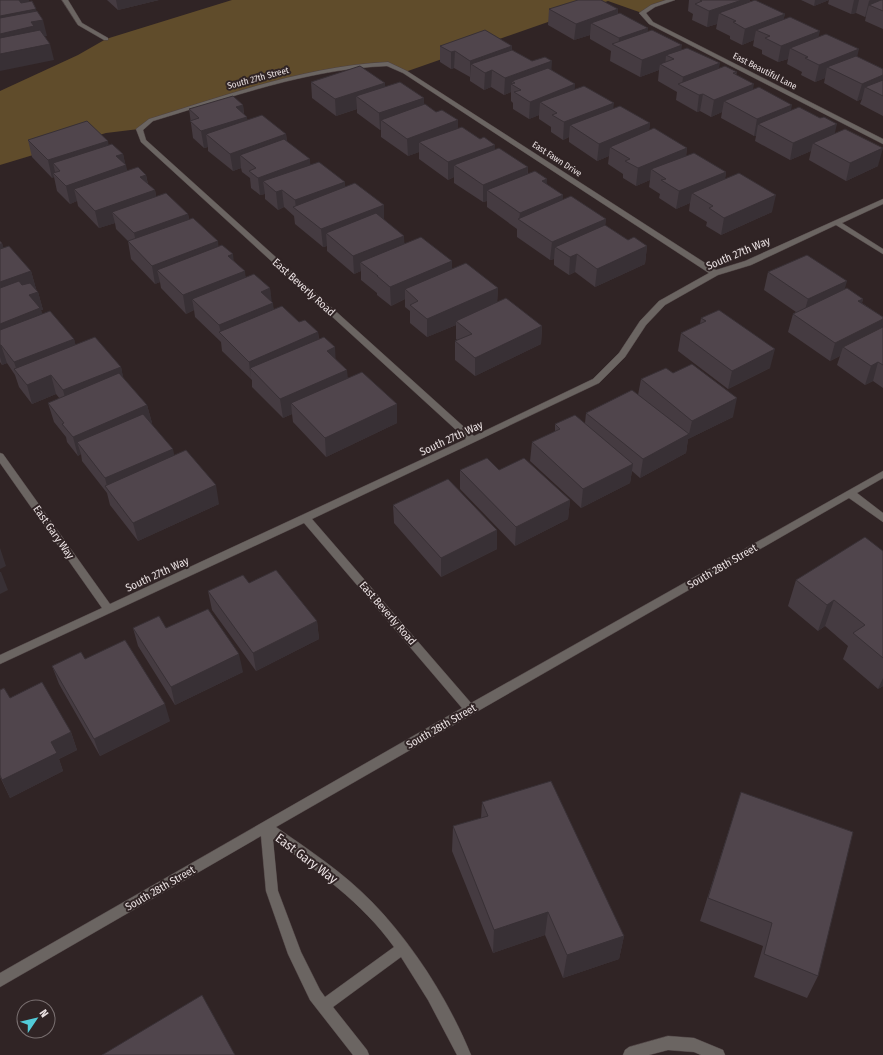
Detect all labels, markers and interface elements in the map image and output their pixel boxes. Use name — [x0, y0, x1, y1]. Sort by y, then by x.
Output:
street label: East Beautiful Lane — [731, 51, 799, 92]
street label: South 27th Street — [226, 65, 290, 91]
street label: East Fawn Drive — [530, 139, 584, 179]
street label: South 27th Way — [704, 234, 772, 273]
street label: East Beverly Road — [270, 256, 338, 319]
street label: South 27th Way — [418, 418, 485, 459]
street label: East Gary Way — [30, 503, 77, 562]
street label: South 28th Street — [685, 541, 760, 592]
street label: South 27th Way — [124, 554, 191, 595]
street label: East Beverly Road — [357, 579, 419, 648]
street label: South 28th Street — [404, 701, 479, 752]
street label: East Gary Way — [273, 830, 341, 887]
street label: South 28th Street — [123, 863, 198, 914]
north arrow — [16, 999, 56, 1039]
text: N — [37, 1007, 51, 1020]

